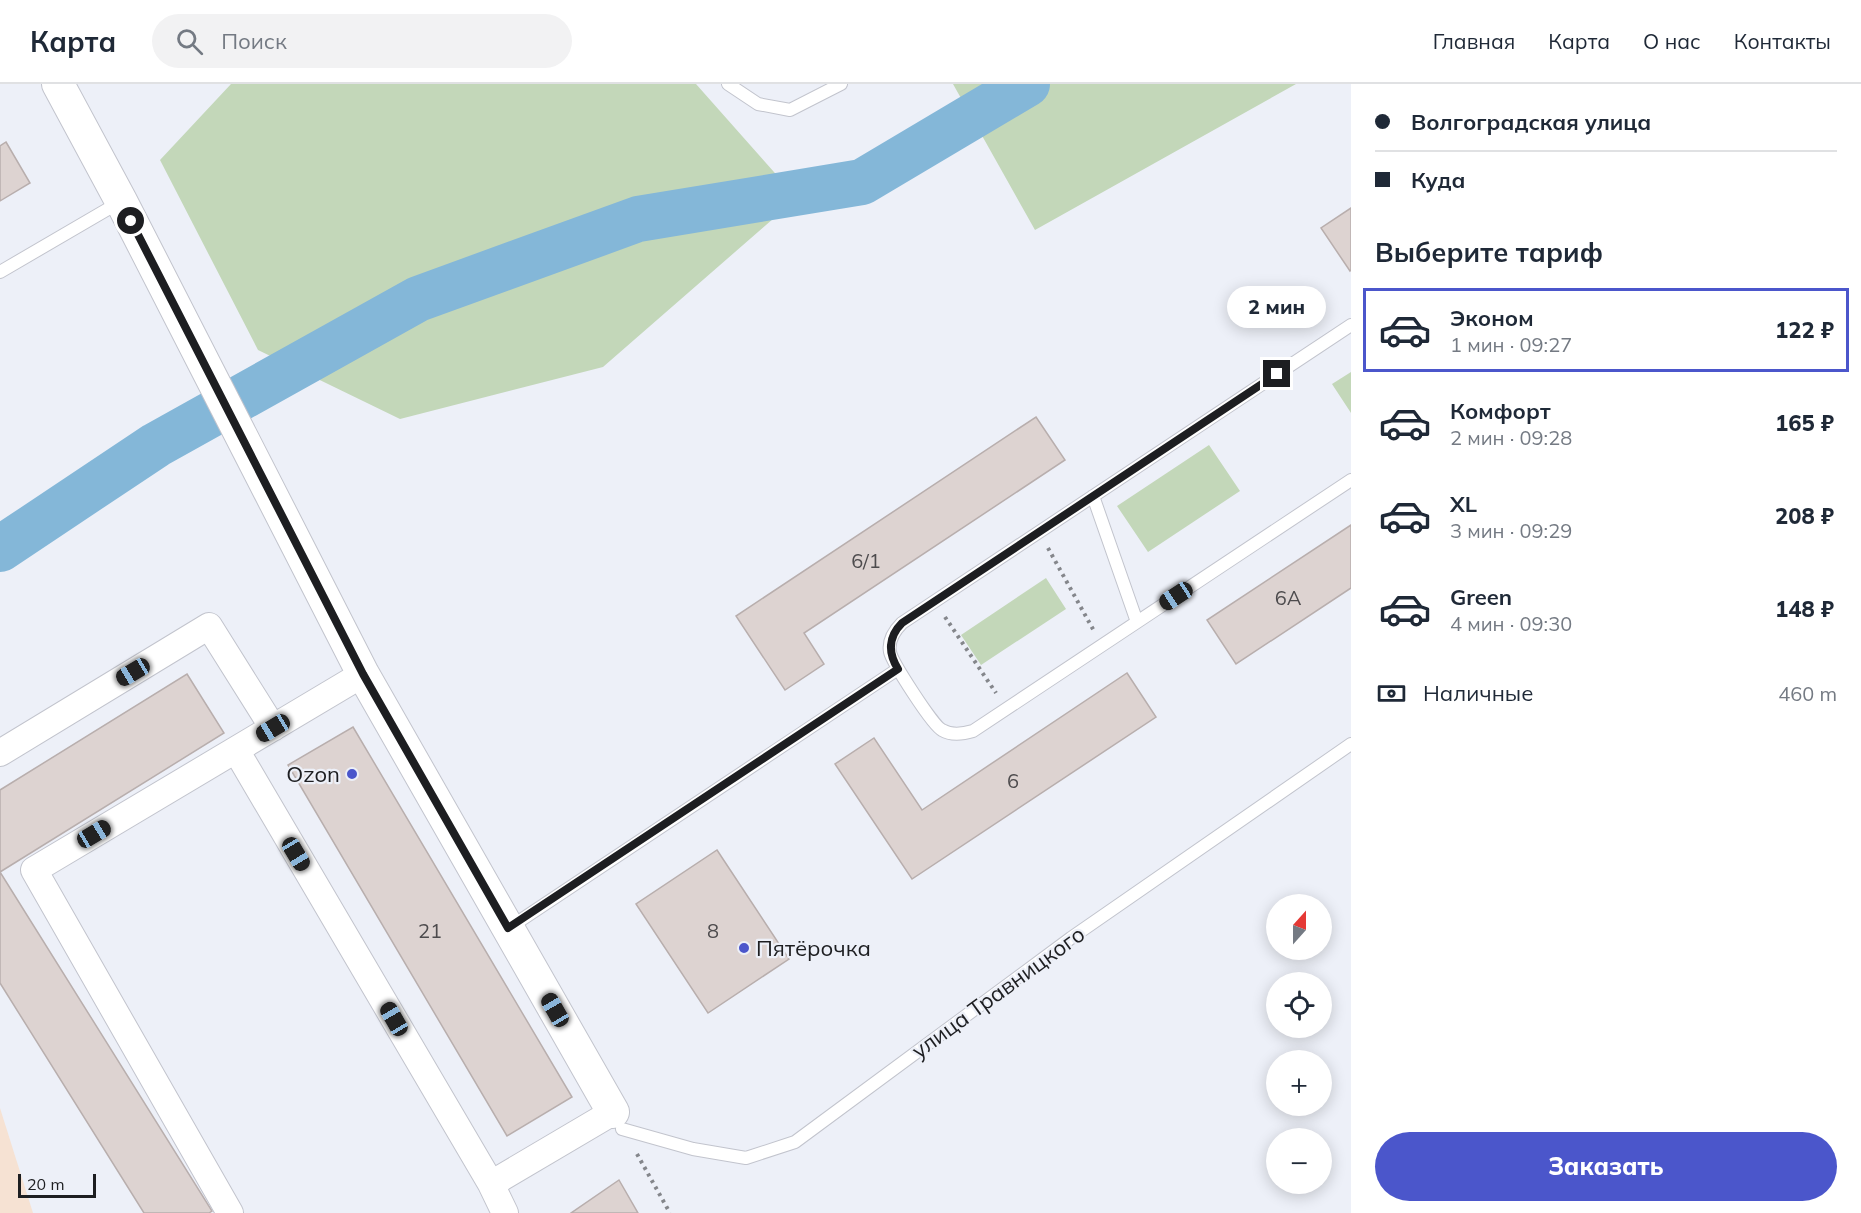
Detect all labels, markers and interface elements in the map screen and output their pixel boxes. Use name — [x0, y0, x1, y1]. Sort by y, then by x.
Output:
search box — [152, 14, 572, 68]
text: Карта — [30, 24, 116, 59]
icon: search — [173, 25, 206, 58]
text: Поиск — [221, 27, 287, 55]
text: Главная — [1433, 28, 1515, 54]
text: Карта — [1548, 28, 1610, 54]
text: О нас — [1643, 28, 1701, 54]
text: Контакты — [1734, 28, 1831, 54]
text: Волгоградская улица — [1411, 108, 1651, 136]
text: Куда — [1411, 166, 1465, 194]
route start — [117, 207, 144, 234]
text: Выберите тариф — [1375, 235, 1603, 269]
callout: 2 мин — [1228, 287, 1326, 329]
text: 2 мин — [1248, 294, 1305, 319]
icon: car — [1378, 303, 1432, 357]
text: Эконом — [1450, 304, 1534, 332]
text: 122 ₽ — [1775, 316, 1834, 344]
text: 1 мин · 09:27 — [1450, 332, 1572, 357]
route end — [1263, 360, 1290, 387]
icon: car — [1378, 396, 1432, 450]
text: Комфорт — [1450, 397, 1551, 425]
text: 165 ₽ — [1775, 409, 1834, 437]
text: 2 мин · 09:28 — [1450, 425, 1572, 450]
icon: car — [1378, 489, 1432, 543]
text: XL — [1450, 490, 1477, 518]
text: 208 ₽ — [1775, 502, 1834, 530]
text: 3 мин · 09:29 — [1450, 518, 1572, 543]
house number: 6/1 — [851, 548, 881, 573]
car — [1156, 579, 1196, 613]
icon: car — [1378, 582, 1432, 636]
text: Green — [1450, 583, 1512, 611]
house number: 6А — [1275, 585, 1302, 610]
text: 148 ₽ — [1775, 595, 1834, 623]
text: 4 мин · 09:30 — [1450, 611, 1572, 636]
car — [113, 655, 153, 689]
icon: cash — [1375, 677, 1408, 710]
text: Наличные — [1423, 679, 1533, 707]
text: 460 m — [1778, 681, 1837, 706]
car — [253, 711, 293, 745]
place label: Ozon — [286, 760, 340, 788]
marker: Ozon — [345, 767, 359, 781]
house number: 6 — [1007, 768, 1019, 793]
car — [74, 817, 114, 851]
car — [279, 834, 313, 874]
north arrow — [1266, 894, 1332, 960]
map controls — [1266, 894, 1332, 1194]
house number: 21 — [418, 918, 442, 943]
house number: 8 — [707, 918, 719, 943]
street label: улица Травницкого — [906, 920, 1090, 1064]
place label: Пятёрочка — [756, 934, 871, 962]
marker: Пятёрочка — [737, 941, 751, 955]
button: locate — [1266, 972, 1332, 1038]
car — [538, 990, 572, 1030]
car — [377, 999, 411, 1039]
button: + — [1266, 1050, 1332, 1116]
button: − — [1266, 1128, 1332, 1194]
button: Заказать — [1375, 1132, 1837, 1201]
scale bar — [18, 1171, 96, 1198]
text: 20 m — [27, 1174, 64, 1194]

